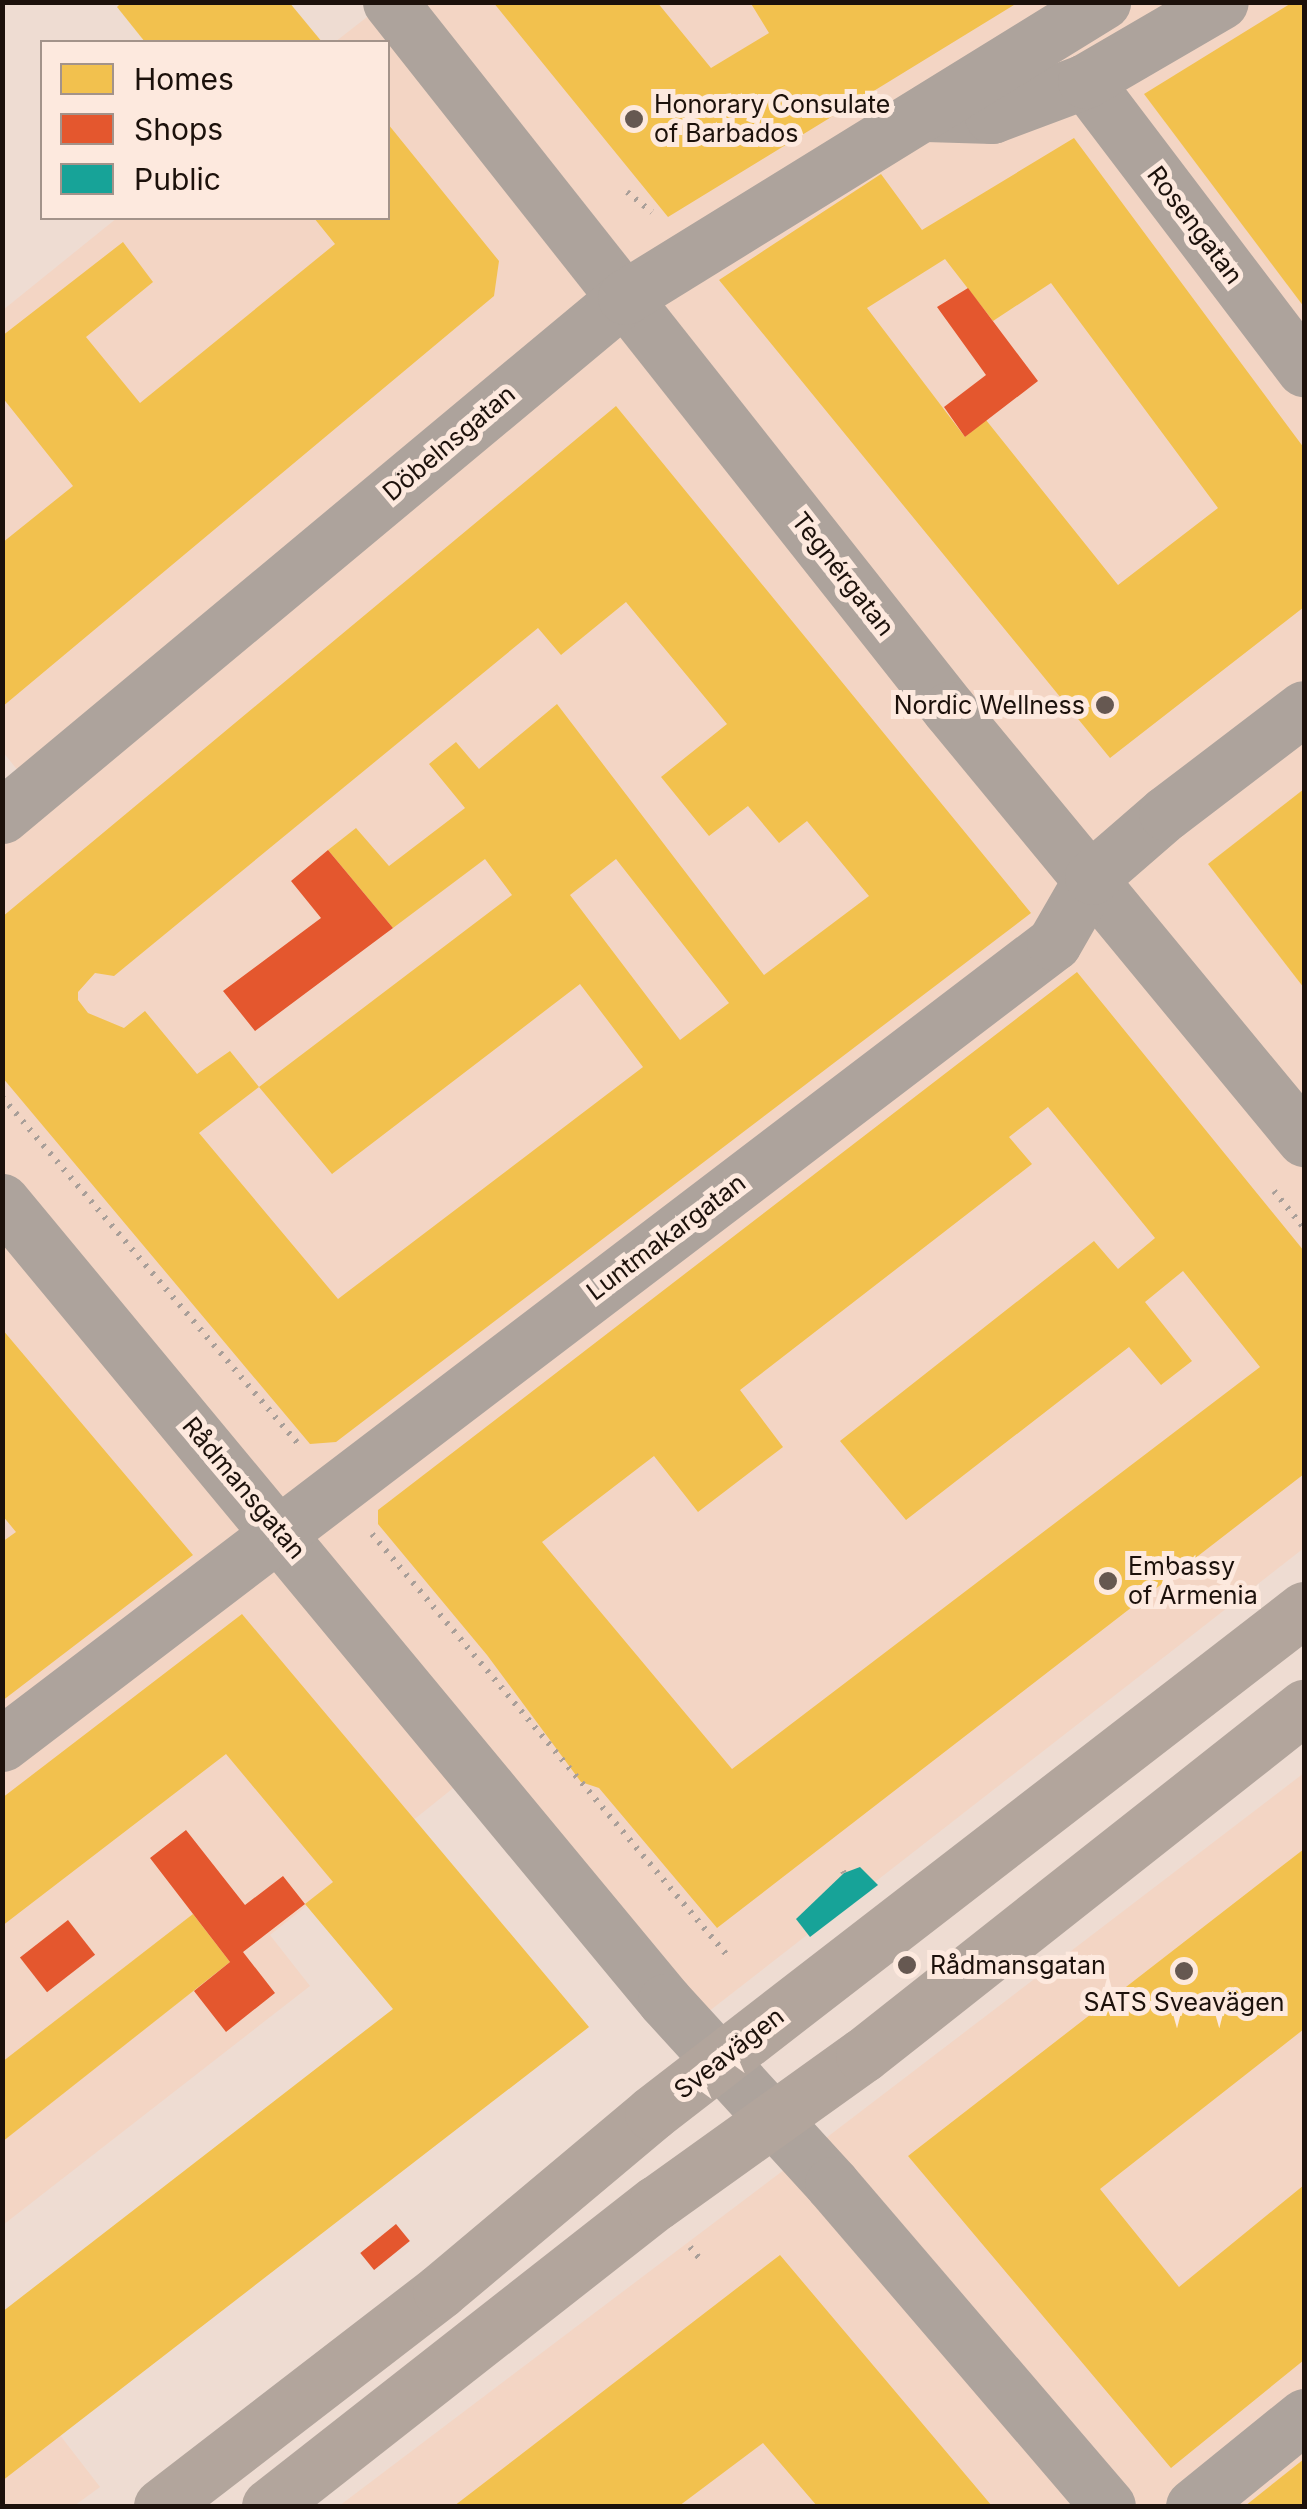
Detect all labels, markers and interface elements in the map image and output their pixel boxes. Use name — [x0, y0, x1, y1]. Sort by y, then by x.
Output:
legend — [40, 40, 390, 220]
text: Homes — [134, 61, 234, 97]
place label: Honorary Consulate of Barbados — [654, 90, 890, 149]
marker: Honorary Consulate of Barbados — [623, 108, 645, 130]
text: Shops — [134, 111, 223, 147]
street label: Rosengatan — [1141, 160, 1249, 290]
text: Public — [134, 161, 221, 197]
street label: Döbelnsgatan — [377, 379, 521, 507]
street label: Tegnérgatan — [785, 506, 901, 642]
place label: Nordic Wellness — [894, 690, 1085, 720]
marker: Nordic Wellness — [1094, 694, 1116, 716]
street label: Luntmakargatan — [581, 1168, 751, 1306]
street label: Rådmansgatan — [176, 1411, 312, 1565]
place label: Embassy of Armenia — [1128, 1552, 1258, 1611]
marker: Embassy of Armenia — [1097, 1570, 1119, 1592]
place label: Rådmansgatan — [930, 1950, 1106, 1980]
marker: Rådmansgatan — [894, 1952, 920, 1978]
marker: SATS Sveavägen — [1173, 1960, 1195, 1982]
place label: SATS Sveavägen — [1083, 1987, 1285, 2017]
street label: Sveavägen — [668, 2001, 790, 2105]

